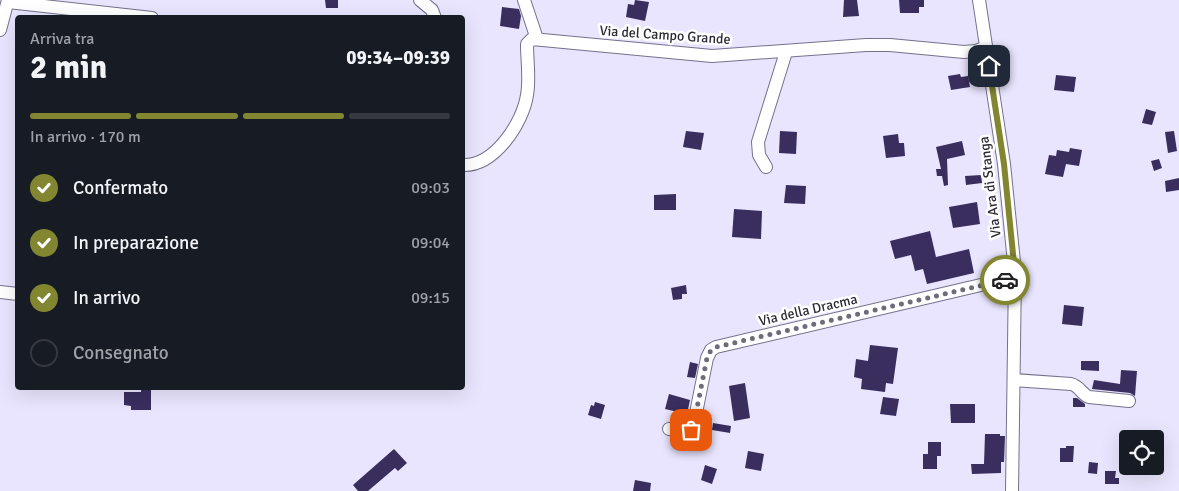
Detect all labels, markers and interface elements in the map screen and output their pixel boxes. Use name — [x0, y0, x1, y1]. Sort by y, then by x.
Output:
street label: Via del Campo Grande — [599, 22, 731, 48]
text: Arriva tra — [30, 29, 94, 49]
pin — [968, 45, 1010, 87]
text: 09:34–09:39 — [346, 46, 450, 70]
text: 2 min — [30, 48, 107, 87]
icon: home — [975, 52, 1003, 80]
text: In arrivo · 170 m — [30, 127, 141, 147]
street label: Via Ara di Stanga — [975, 135, 1005, 239]
icon: check — [30, 174, 58, 202]
text: Confermato — [73, 176, 168, 200]
text: 09:03 — [411, 178, 450, 198]
icon: check — [30, 229, 58, 257]
text: In preparazione — [73, 231, 199, 255]
text: 09:04 — [411, 233, 450, 253]
courier — [980, 255, 1030, 305]
icon: car — [991, 266, 1019, 294]
icon: check — [30, 284, 58, 312]
text: In arrivo — [73, 286, 140, 310]
text: 09:15 — [411, 288, 450, 308]
street label: Via della Dracma — [757, 290, 859, 330]
text: Consegnato — [73, 341, 169, 365]
pin — [670, 409, 712, 451]
icon: bag — [677, 416, 705, 444]
map controls — [1119, 430, 1164, 475]
button: locate — [1119, 430, 1164, 475]

